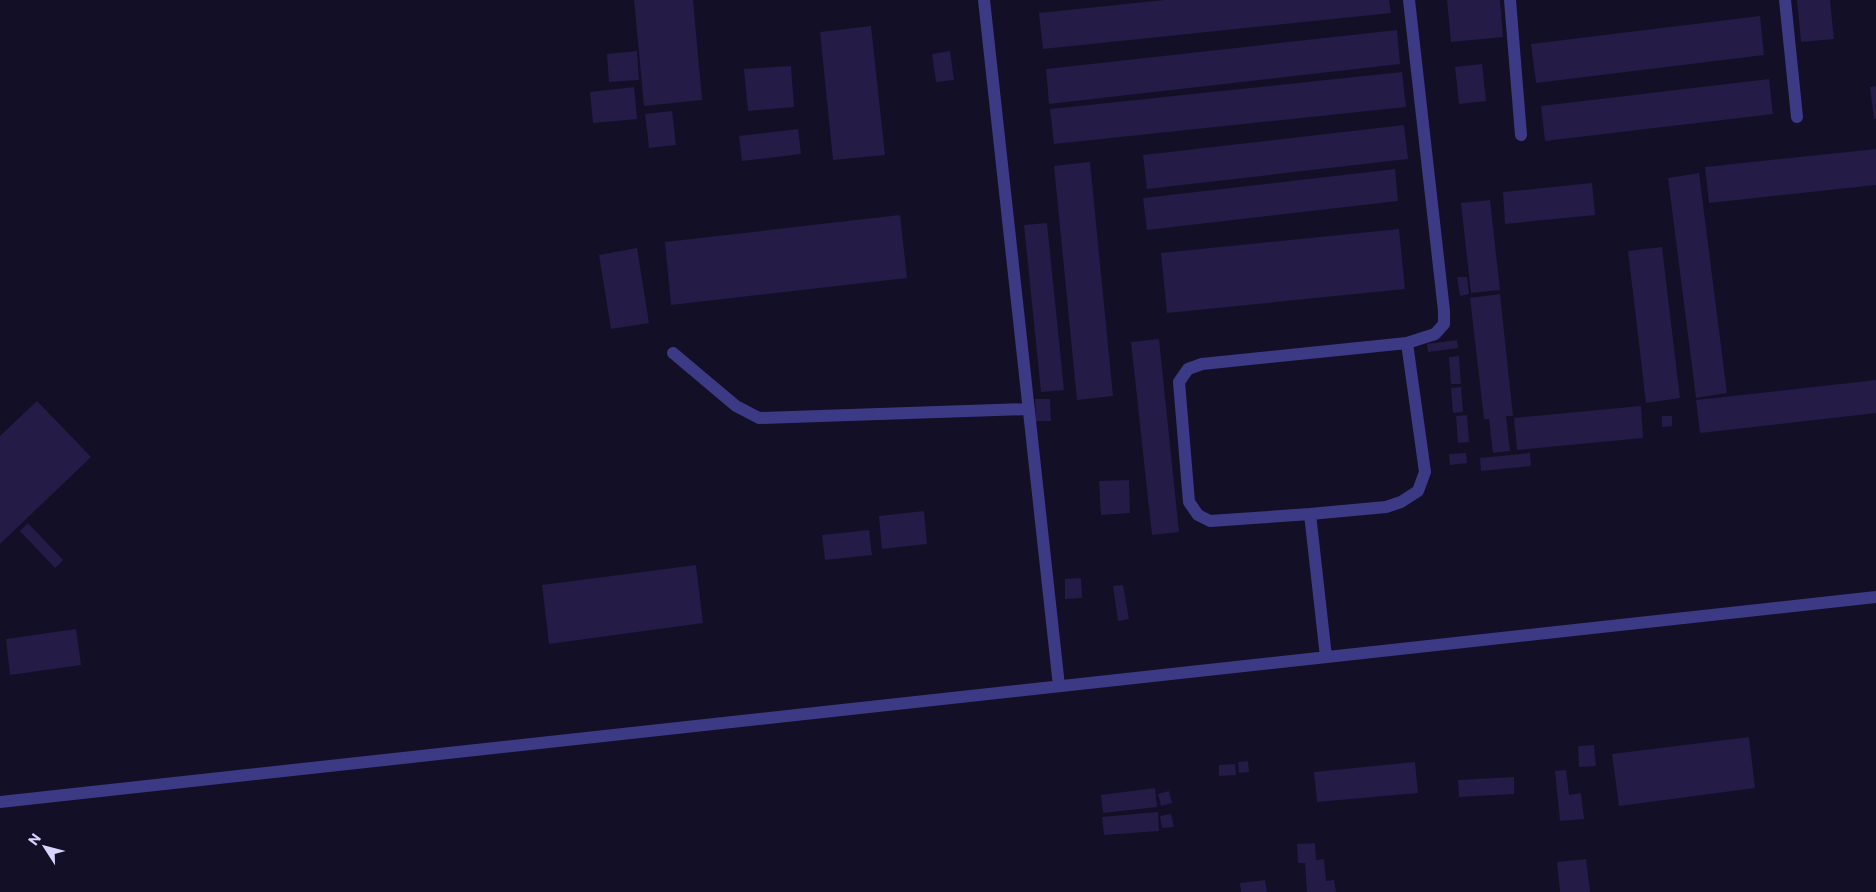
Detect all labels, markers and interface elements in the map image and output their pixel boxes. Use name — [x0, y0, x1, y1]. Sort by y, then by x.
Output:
north arrow — [20, 822, 70, 872]
text: N — [24, 830, 44, 848]

